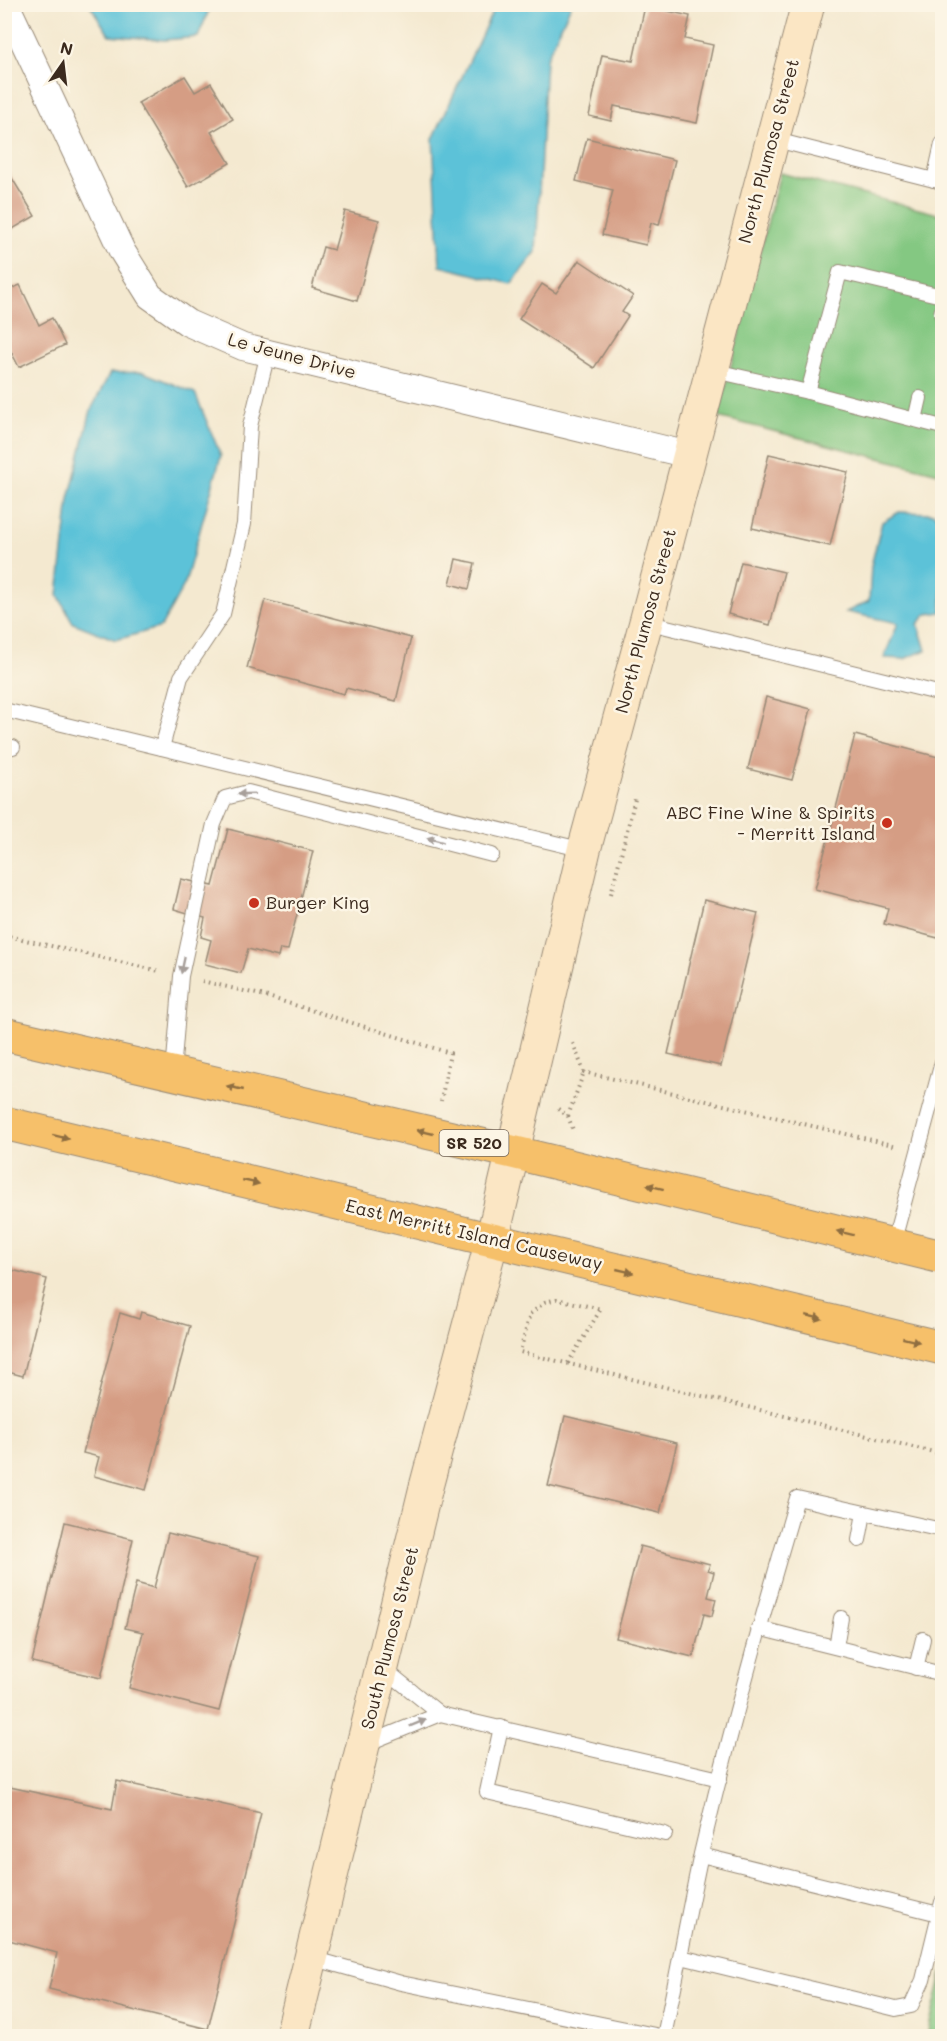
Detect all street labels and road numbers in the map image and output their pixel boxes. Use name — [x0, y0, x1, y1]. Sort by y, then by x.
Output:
street label: North Plumosa Street — [732, 56, 804, 246]
street label: Le Jeune Drive — [226, 326, 359, 384]
street label: North Plumosa Street — [609, 526, 681, 716]
road number: SR 520 — [440, 1130, 508, 1156]
street label: East Merritt Island Causeway — [344, 1193, 605, 1275]
street label: South Plumosa Street — [355, 1544, 423, 1732]

